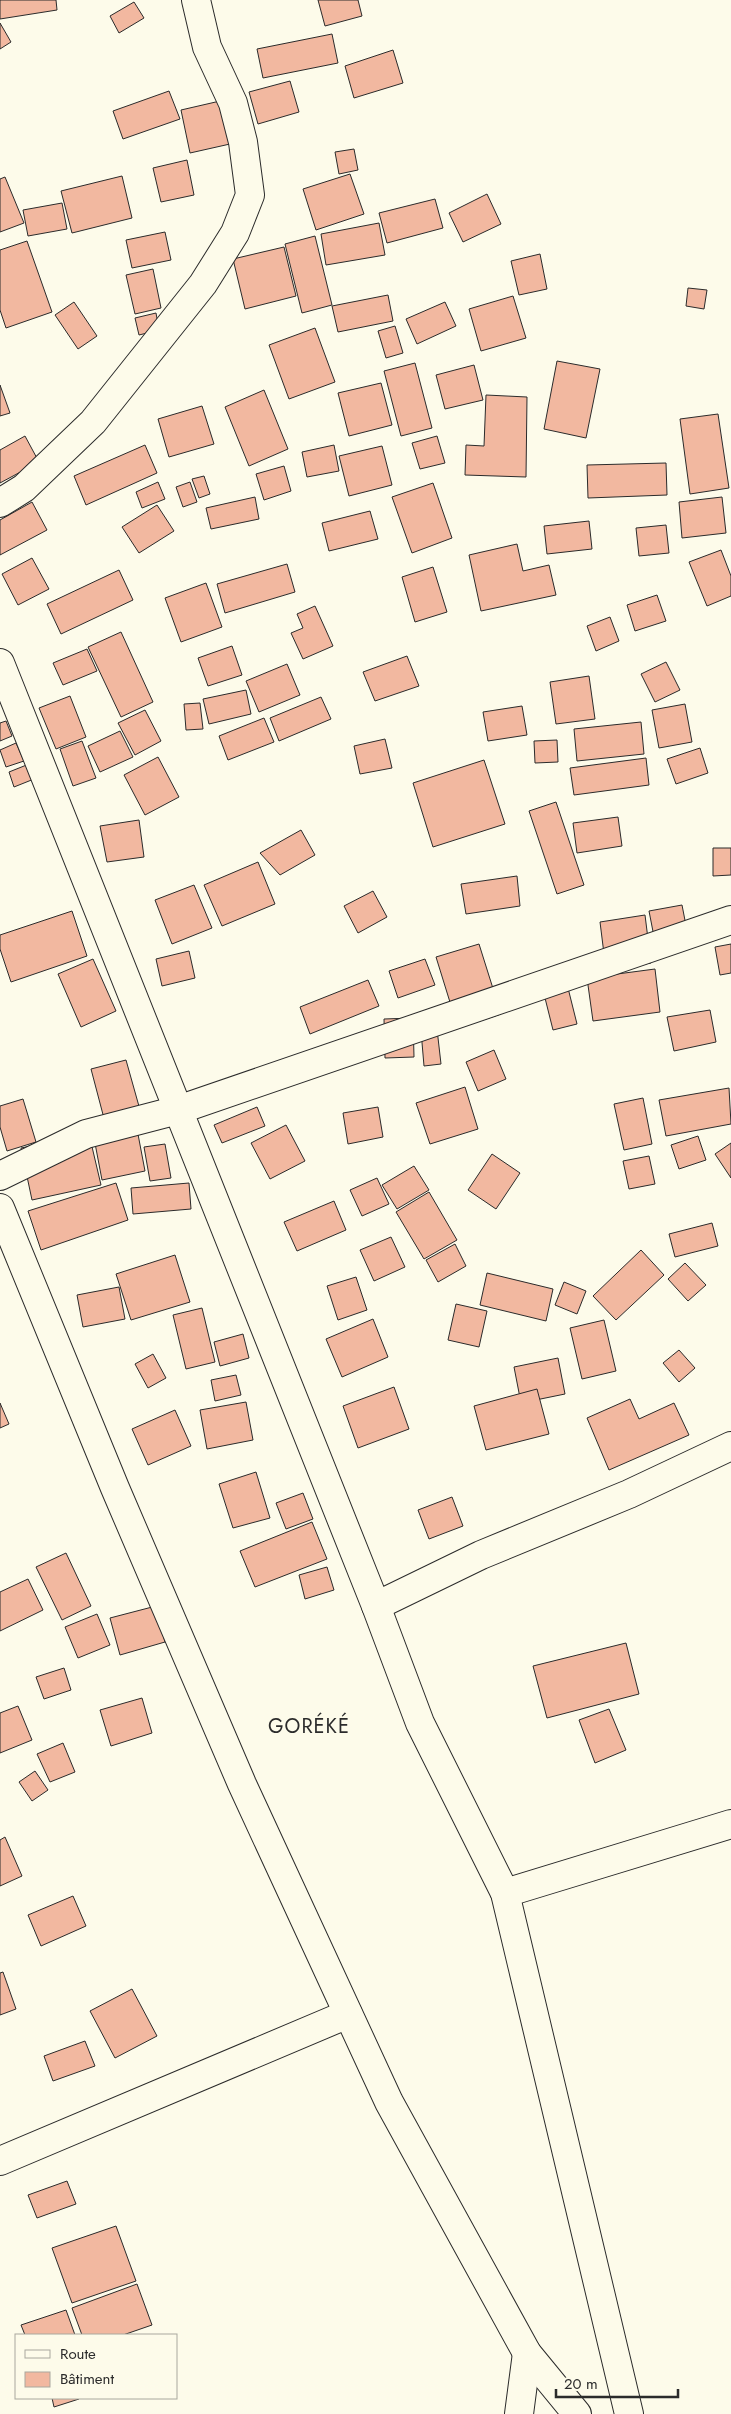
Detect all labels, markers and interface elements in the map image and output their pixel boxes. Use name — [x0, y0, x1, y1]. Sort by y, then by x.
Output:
district label: GORÉKÉ — [268, 1712, 350, 1741]
legend — [15, 2334, 178, 2399]
text: Route — [60, 2343, 96, 2365]
scale bar — [556, 2366, 678, 2398]
text: Bâtiment — [60, 2368, 114, 2390]
text: 20 m — [564, 2373, 598, 2395]

